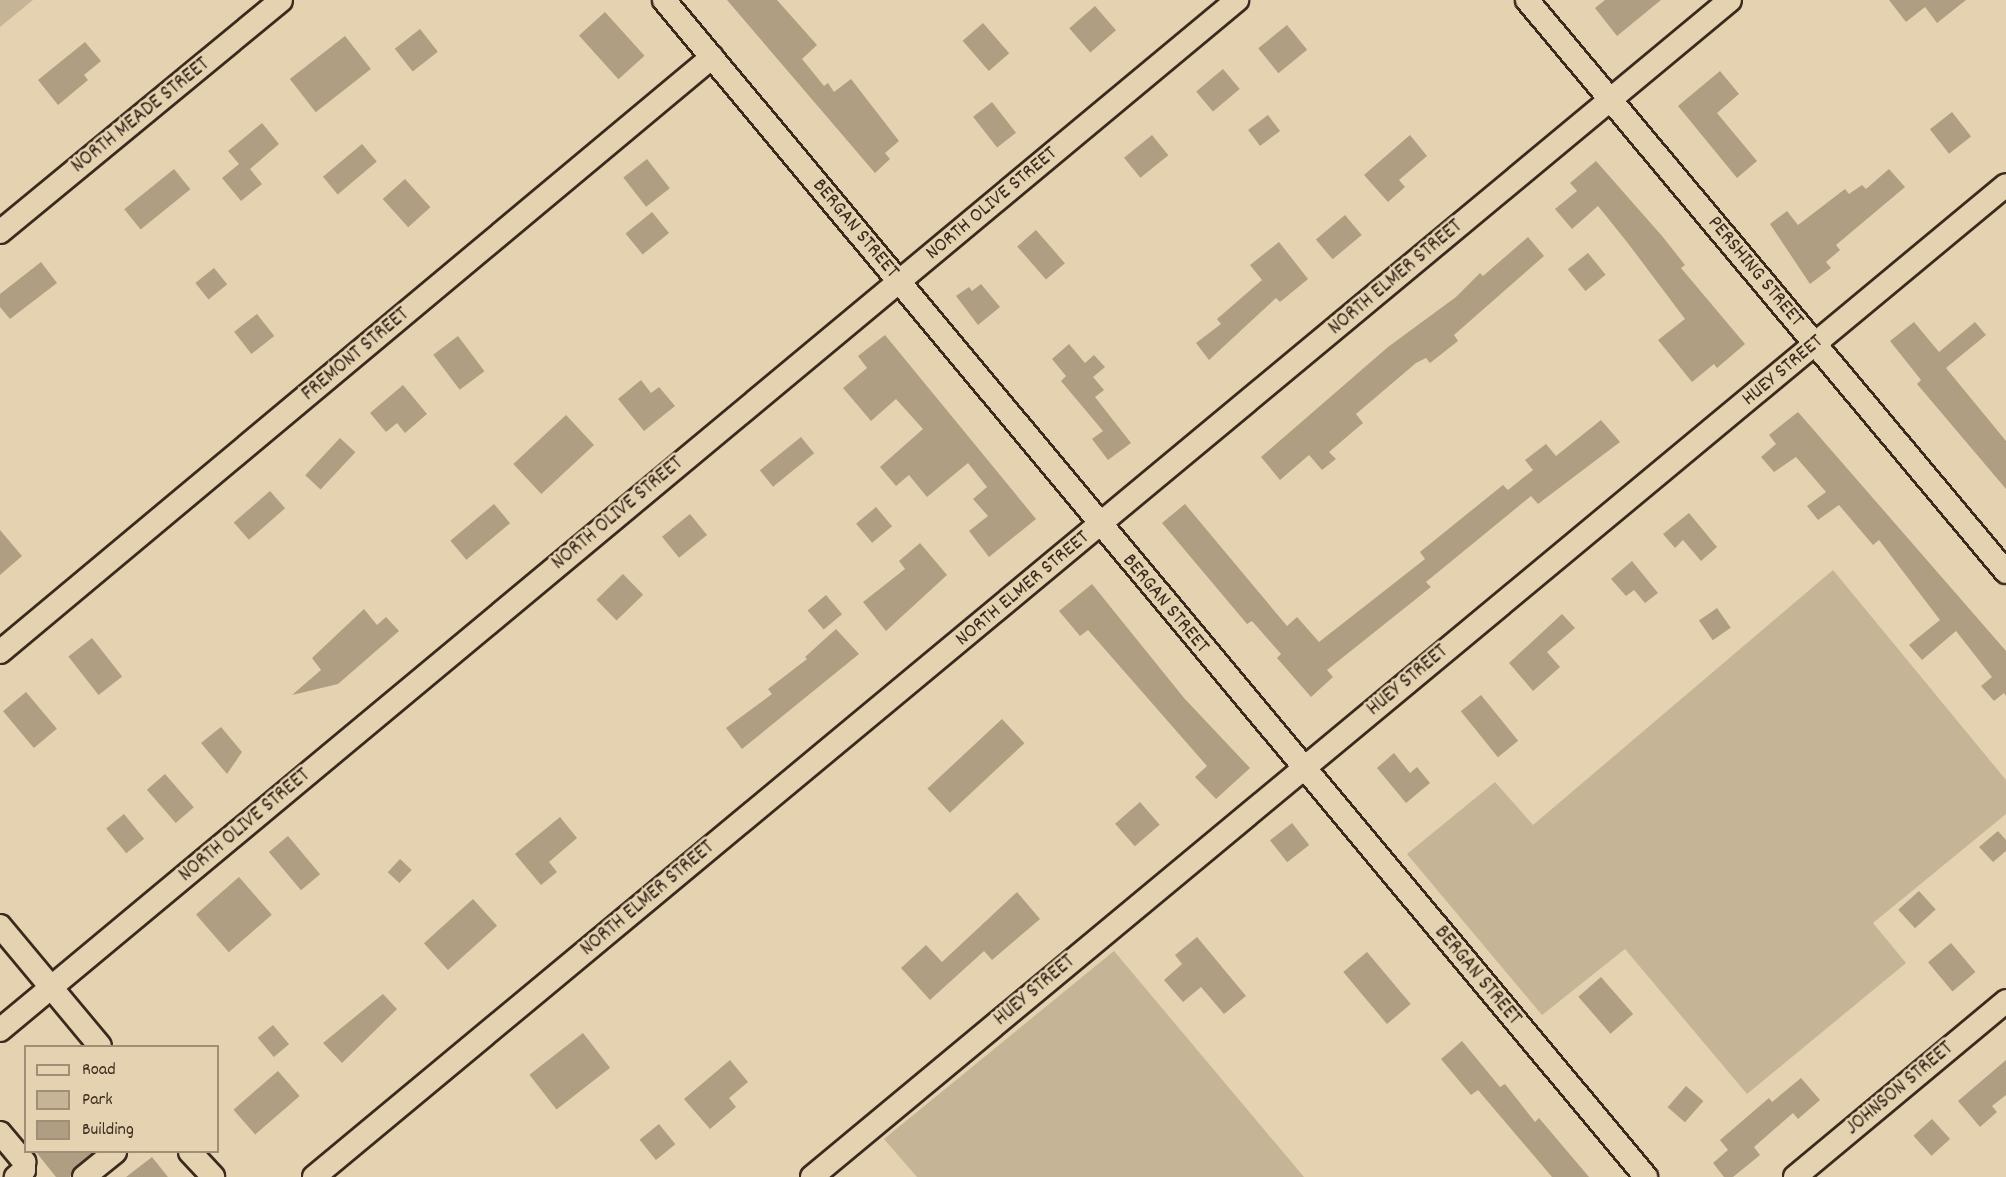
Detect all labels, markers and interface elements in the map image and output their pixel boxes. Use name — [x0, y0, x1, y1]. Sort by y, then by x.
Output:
street label: NORTH MEADE STREET — [67, 53, 215, 179]
street label: NORTH OLIVE STREET — [921, 142, 1063, 266]
street label: BERGAN STREET — [806, 174, 904, 284]
street label: PERSHING STREET — [1701, 211, 1809, 333]
street label: NORTH ELMER STREET — [1324, 215, 1468, 341]
street label: FREMONT STREET — [297, 303, 415, 407]
street label: HUEY STREET — [1737, 330, 1829, 412]
street label: NORTH OLIVE STREET — [547, 452, 689, 576]
street label: NORTH ELMER STREET — [951, 526, 1095, 652]
street label: BERGAN STREET — [1116, 549, 1214, 659]
street label: HUEY STREET — [1362, 640, 1454, 722]
street label: NORTH OLIVE STREET — [174, 764, 316, 888]
street label: NORTH ELMER STREET — [576, 836, 720, 962]
street label: BERGAN STREET — [1428, 921, 1526, 1031]
street label: HUEY STREET — [989, 950, 1081, 1032]
street label: JOHNSON STREET — [1841, 1037, 1959, 1141]
legend — [24, 1045, 219, 1153]
text: Road — [82, 1058, 116, 1083]
text: Park — [82, 1088, 113, 1113]
text: Building — [82, 1118, 134, 1143]

